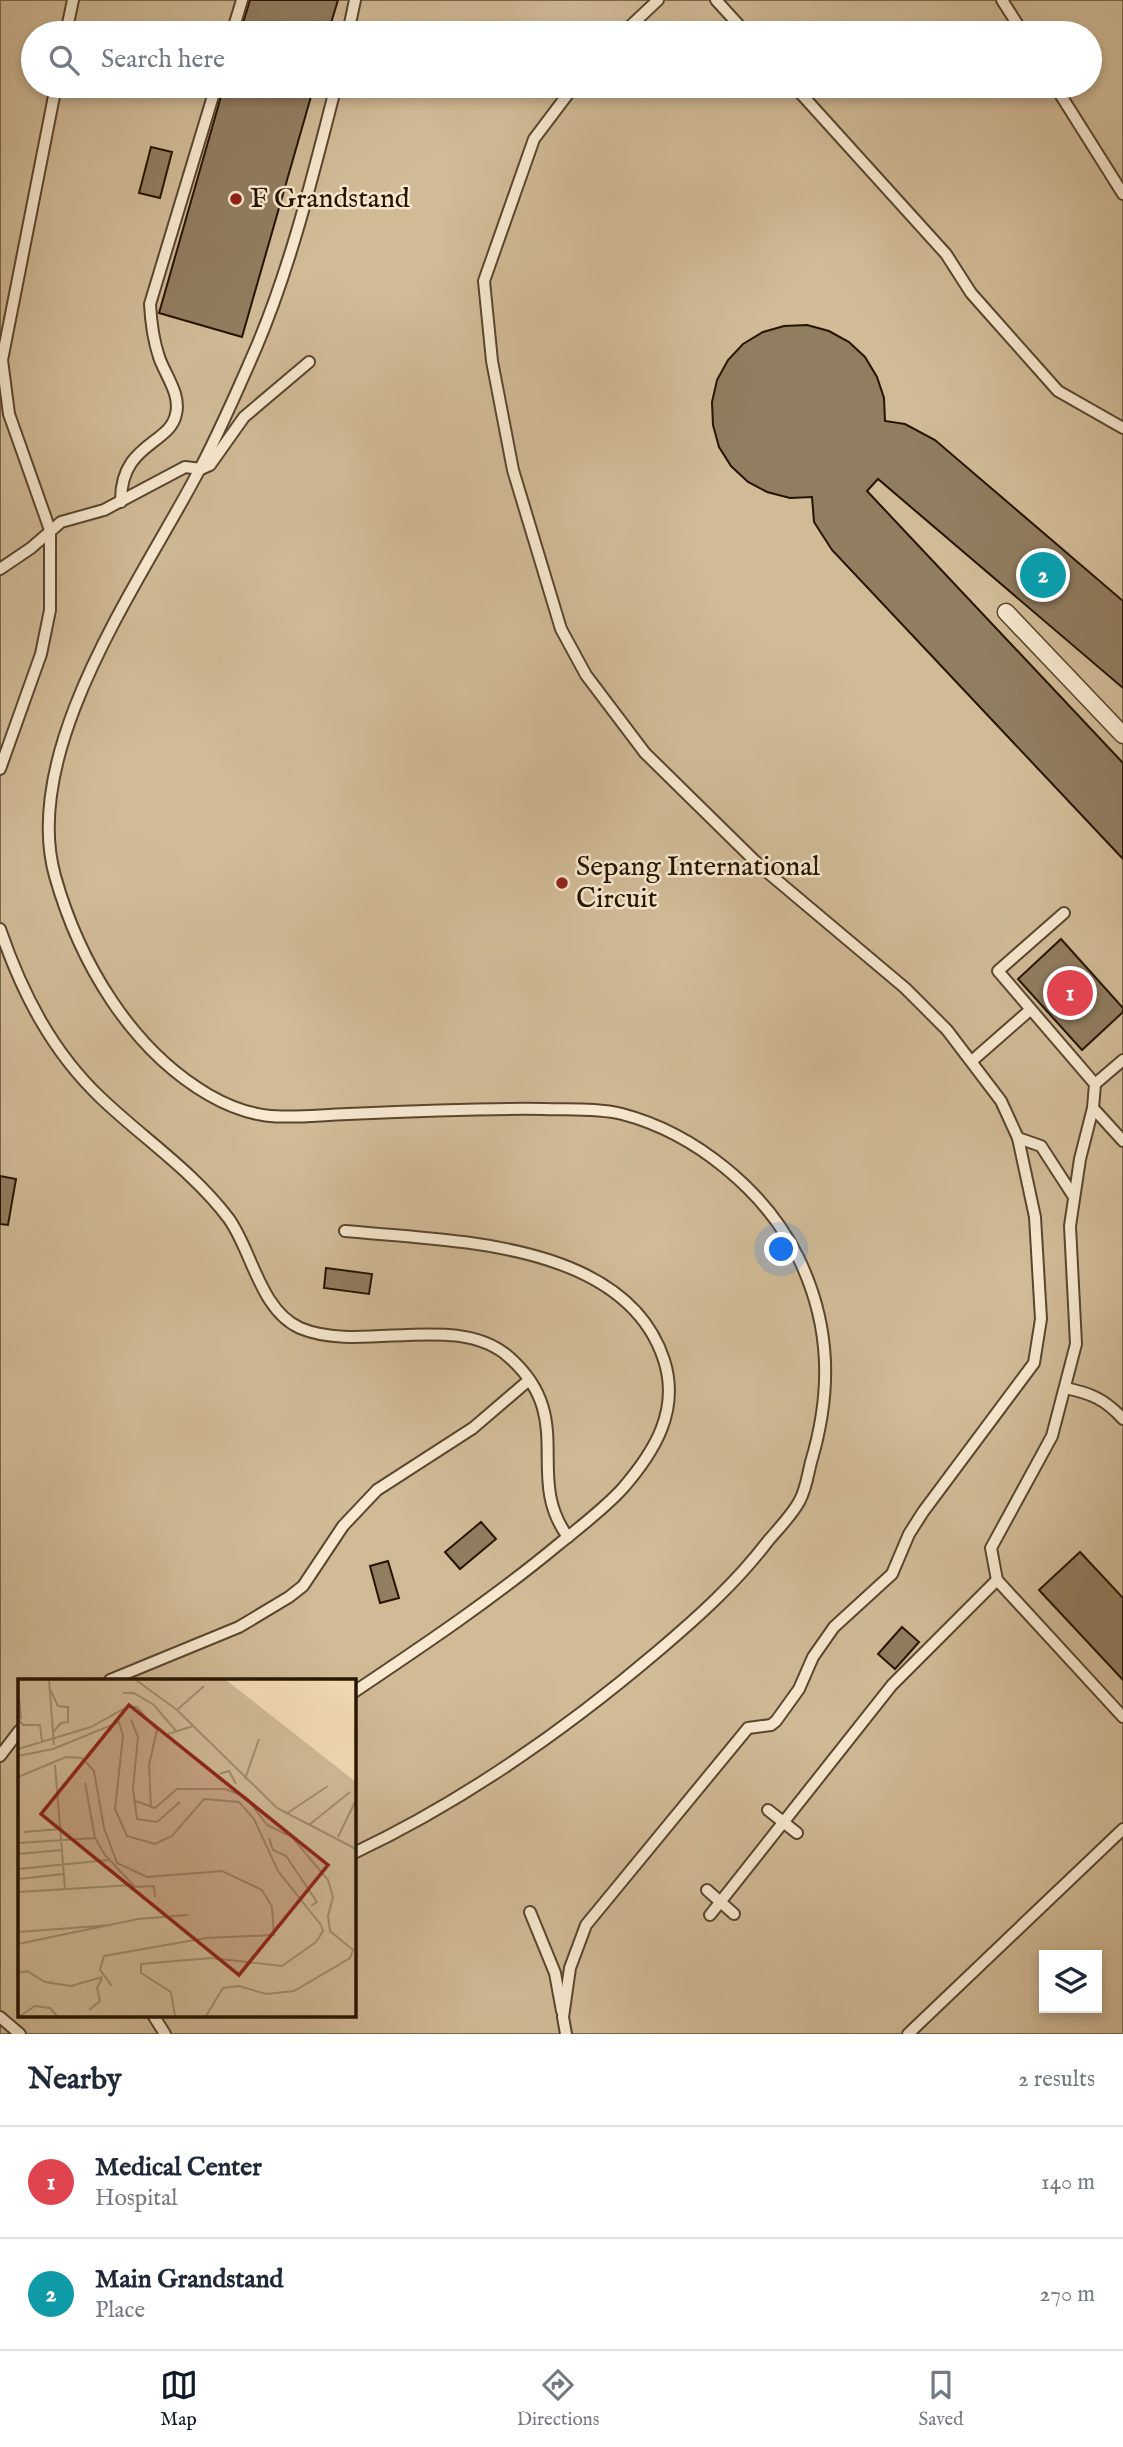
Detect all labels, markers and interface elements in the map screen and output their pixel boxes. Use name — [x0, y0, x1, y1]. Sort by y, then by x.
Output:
search box — [21, 21, 1102, 98]
icon: search — [45, 41, 83, 79]
text: Search here — [101, 43, 225, 76]
place label: F Grandstand — [250, 182, 410, 217]
marker: F Grandstand — [228, 191, 244, 207]
pin: 2 — [1020, 549, 1066, 601]
place label: Sepang International Circuit — [576, 850, 820, 917]
marker: Sepang International Circuit — [554, 875, 570, 891]
pin: 1 — [1047, 967, 1093, 1019]
your location — [764, 1232, 798, 1266]
inset map — [18, 1679, 355, 2016]
map controls — [1039, 1950, 1102, 2013]
button: layers — [1039, 1950, 1102, 2013]
text: Nearby — [28, 2061, 121, 2099]
text: 2 results — [1018, 2065, 1095, 2094]
text: Medical Center — [95, 2151, 262, 2184]
text: 1 — [47, 2168, 55, 2197]
text: 140 m — [1041, 2168, 1095, 2197]
text: Hospital — [95, 2184, 177, 2213]
text: Main Grandstand — [95, 2263, 283, 2296]
text: 2 — [46, 2280, 56, 2309]
text: 270 m — [1040, 2280, 1095, 2309]
text: Place — [95, 2296, 145, 2325]
tab: Map — [160, 2366, 198, 2432]
tab: Directions — [517, 2366, 599, 2432]
tab: Saved — [918, 2366, 963, 2432]

